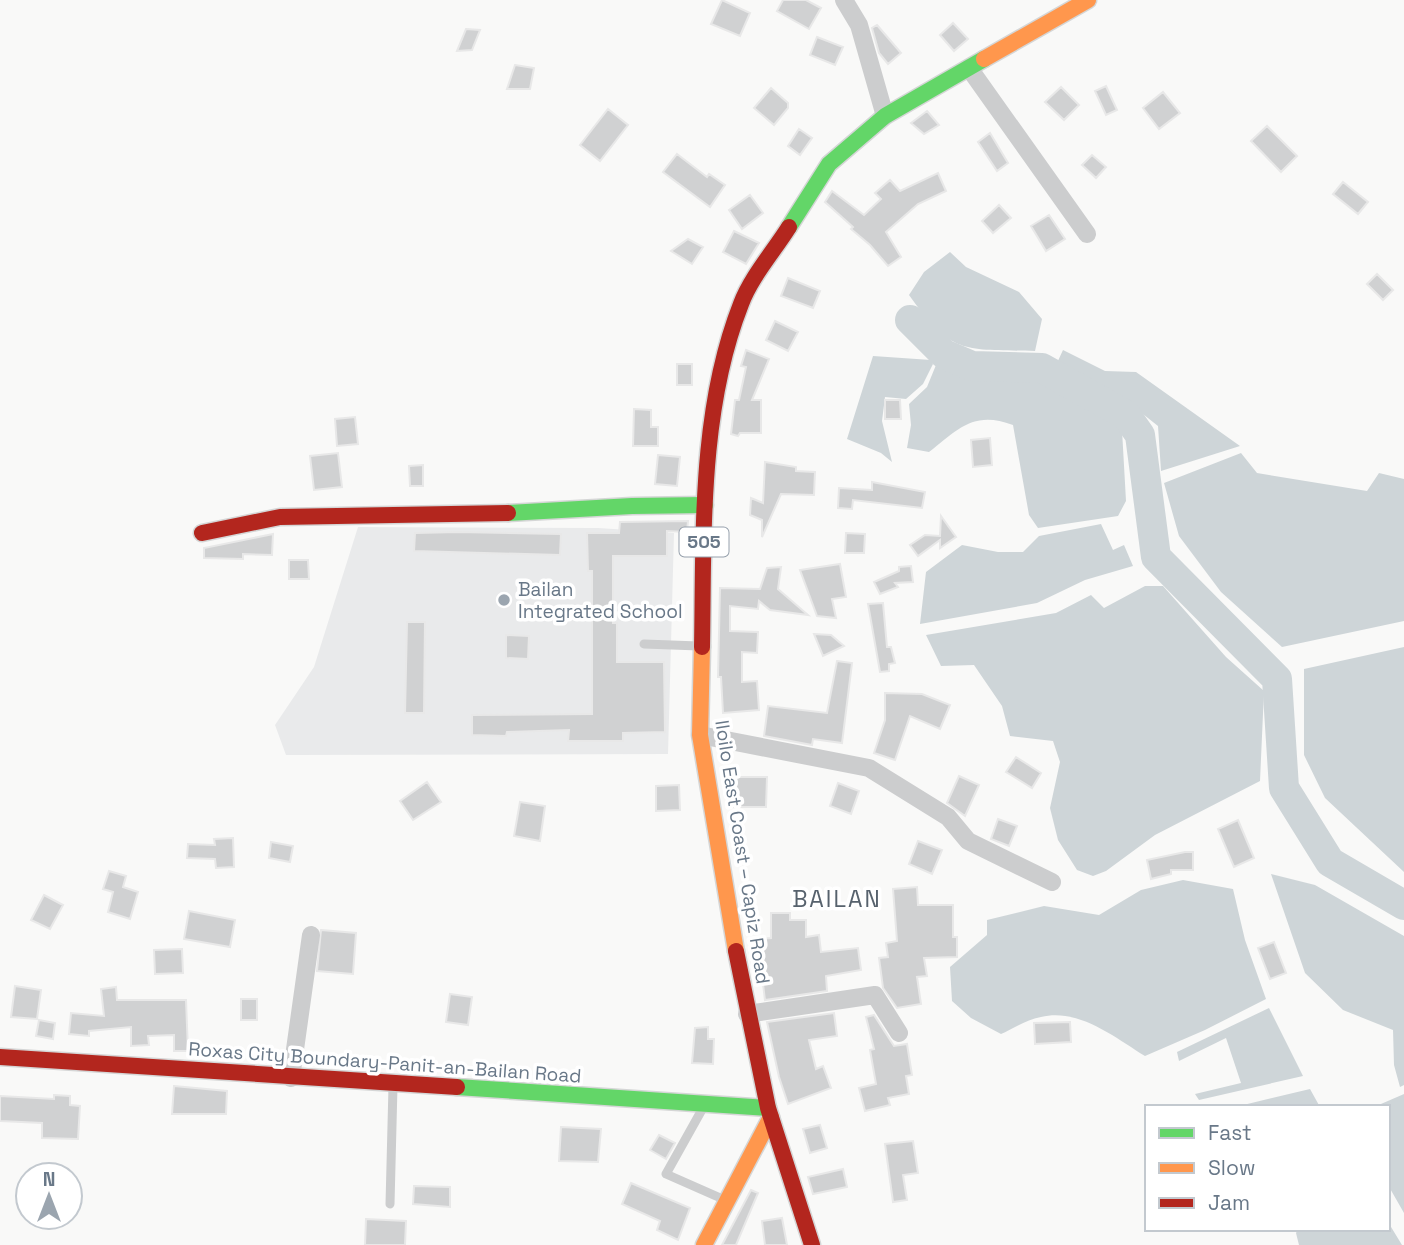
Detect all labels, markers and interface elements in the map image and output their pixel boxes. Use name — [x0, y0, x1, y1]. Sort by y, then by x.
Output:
road number: 505 — [680, 528, 728, 556]
place label: Bailan Integrated School — [518, 577, 683, 624]
marker: Bailan Integrated School — [496, 592, 512, 608]
street label: Iloilo East Coast – Capiz Road — [709, 718, 776, 986]
district label: BAILAN — [792, 884, 882, 914]
street label: Roxas City Boundary-Panit-an-Bailan Road — [188, 1036, 582, 1089]
legend — [1145, 1105, 1390, 1231]
text: Fast — [1208, 1119, 1252, 1146]
text: Slow — [1208, 1154, 1256, 1181]
north arrow — [14, 1161, 84, 1231]
text: N — [43, 1167, 55, 1192]
text: Jam — [1208, 1189, 1250, 1216]

